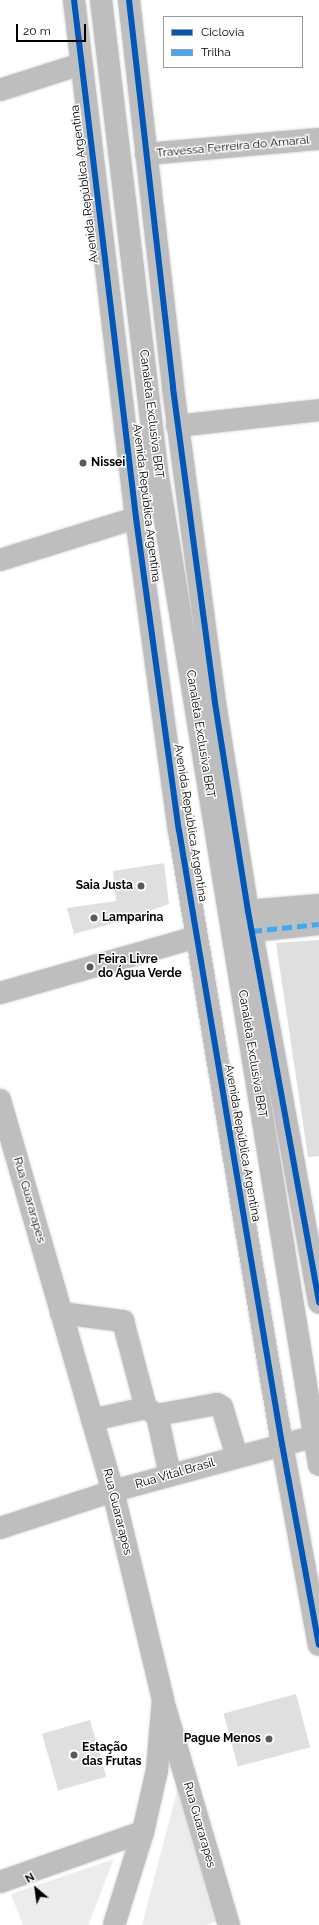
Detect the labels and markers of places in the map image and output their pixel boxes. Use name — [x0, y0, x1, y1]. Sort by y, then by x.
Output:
place label: Nissei — [91, 456, 125, 470]
marker: Nissei — [78, 458, 88, 468]
place label: Saia Justa — [75, 879, 133, 893]
marker: Saia Justa — [136, 881, 146, 891]
place label: Lamparina — [102, 911, 163, 925]
marker: Lamparina — [89, 913, 99, 923]
place label: Feira Livre do Água Verde — [98, 953, 183, 981]
marker: Feira Livre do Água Verde — [85, 962, 95, 972]
place label: Pague Menos — [184, 1732, 261, 1746]
marker: Pague Menos — [264, 1734, 274, 1744]
place label: Estação das Frutas — [82, 1741, 141, 1769]
marker: Estação das Frutas — [69, 1750, 79, 1760]

